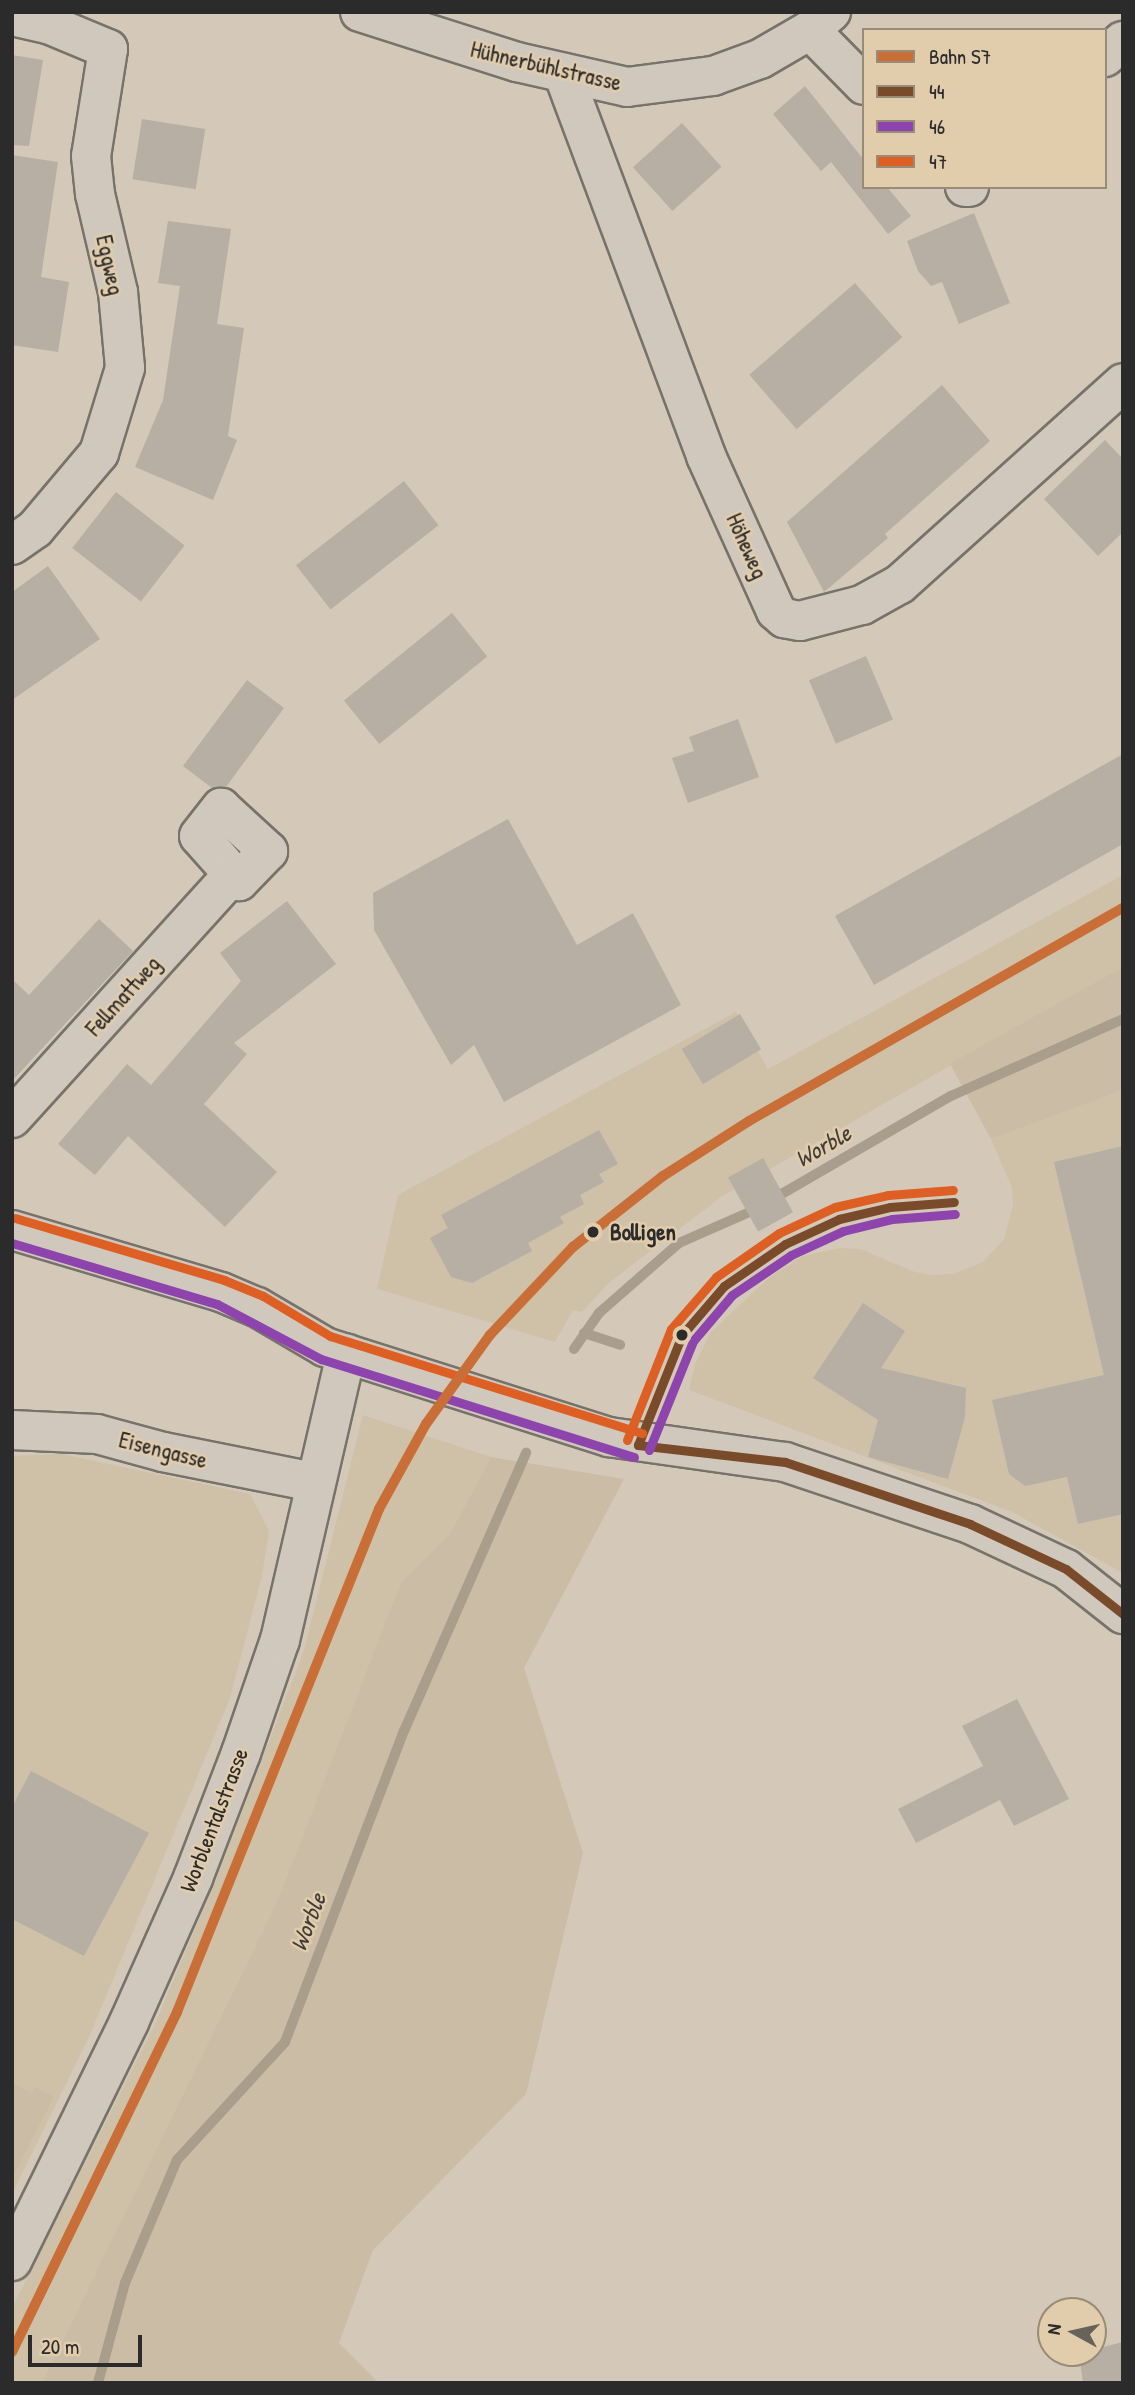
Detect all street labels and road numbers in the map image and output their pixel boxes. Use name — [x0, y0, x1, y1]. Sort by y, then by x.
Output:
street label: Hühnerbühlstrasse — [468, 35, 624, 97]
street label: Eggweg — [90, 232, 130, 298]
street label: Höheweg — [720, 509, 774, 583]
street label: Fellmattweg — [80, 950, 166, 1042]
street label: Eisengasse — [116, 1426, 210, 1474]
street label: Worblentalstrasse — [174, 1744, 254, 1896]

